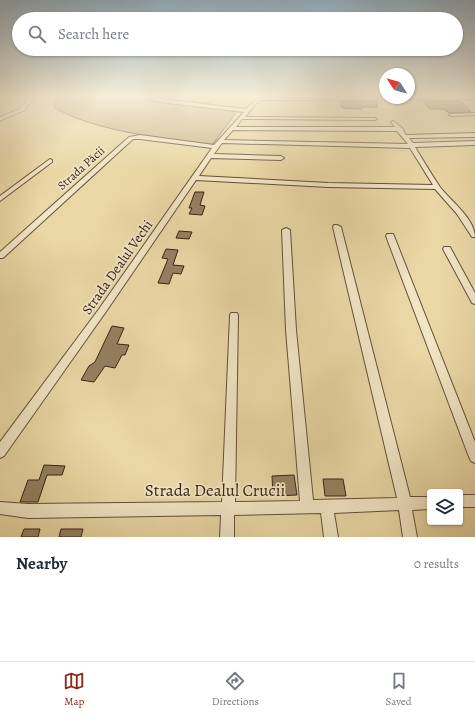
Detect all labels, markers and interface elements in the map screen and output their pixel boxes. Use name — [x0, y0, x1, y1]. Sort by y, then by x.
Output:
search box — [12, 12, 463, 56]
icon: search — [26, 23, 48, 45]
text: Search here — [58, 24, 129, 44]
north arrow — [379, 68, 415, 104]
street label: Strada Păcii — [54, 142, 108, 194]
street label: Strada Dealul Vechi — [78, 216, 157, 318]
street label: Strada Dealul Crucii — [145, 479, 285, 502]
map controls — [427, 489, 463, 525]
button: layers — [427, 489, 463, 525]
text: Nearby — [16, 552, 67, 575]
text: 0 results — [414, 555, 459, 572]
tab: Map — [63, 670, 85, 709]
tab: Directions — [212, 670, 259, 709]
tab: Saved — [386, 670, 412, 709]

